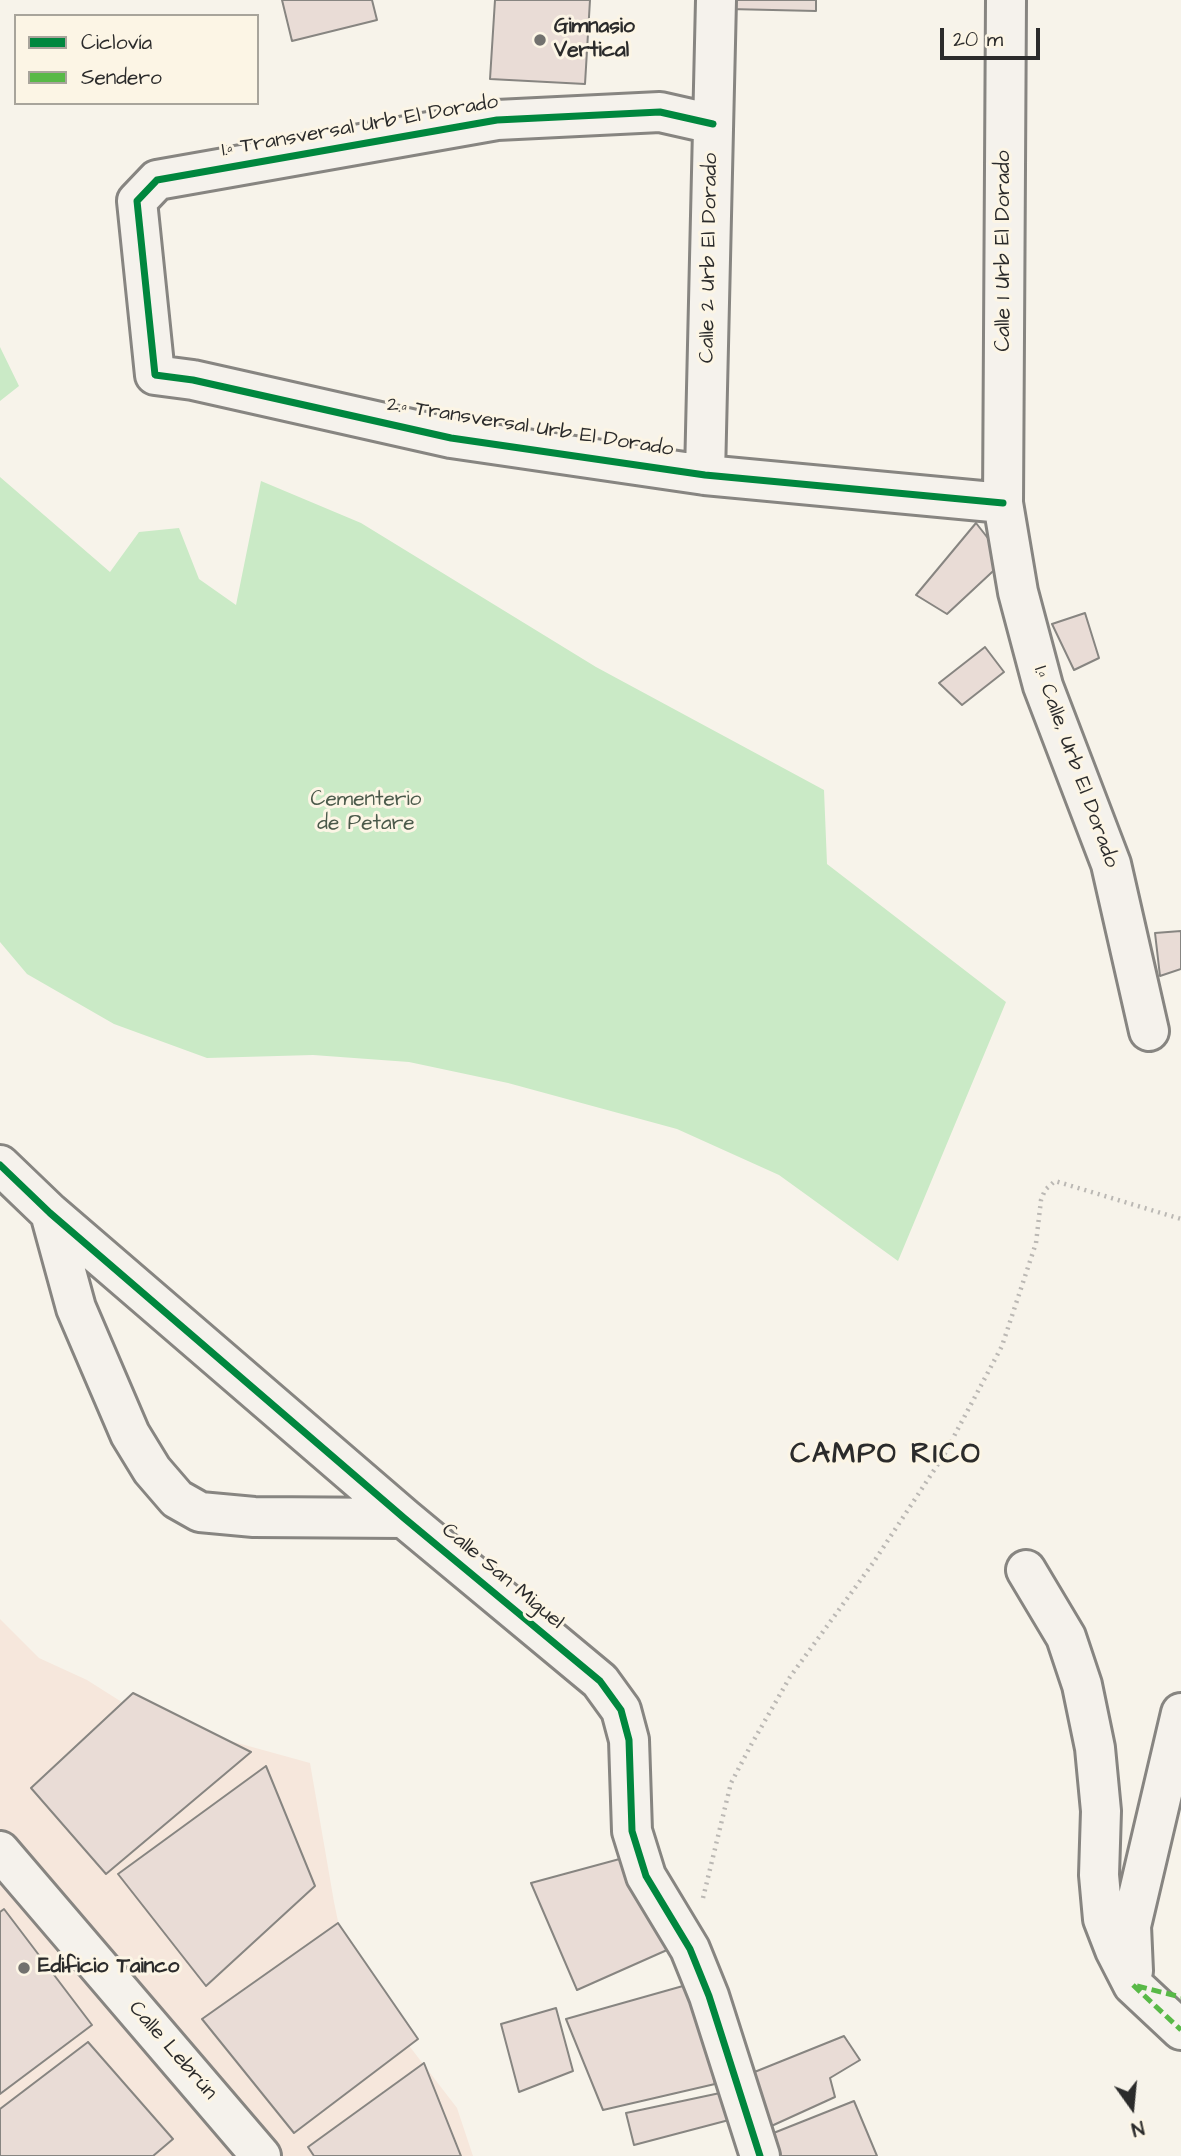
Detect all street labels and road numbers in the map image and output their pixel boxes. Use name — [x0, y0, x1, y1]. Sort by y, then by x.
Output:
street label: 1.ª Transversal Urb El Dorado — [220, 90, 500, 164]
street label: Calle 1 Urb El Dorado — [992, 150, 1018, 352]
street label: Calle 2 Urb El Dorado — [696, 153, 724, 363]
street label: 2.ª Transversal Urb El Dorado — [385, 393, 675, 463]
street label: 1.ª Calle, Urb El Dorado — [1027, 663, 1123, 871]
street label: Calle San Miguel — [436, 1519, 568, 1635]
street label: Calle Lebrún — [122, 1997, 222, 2105]

